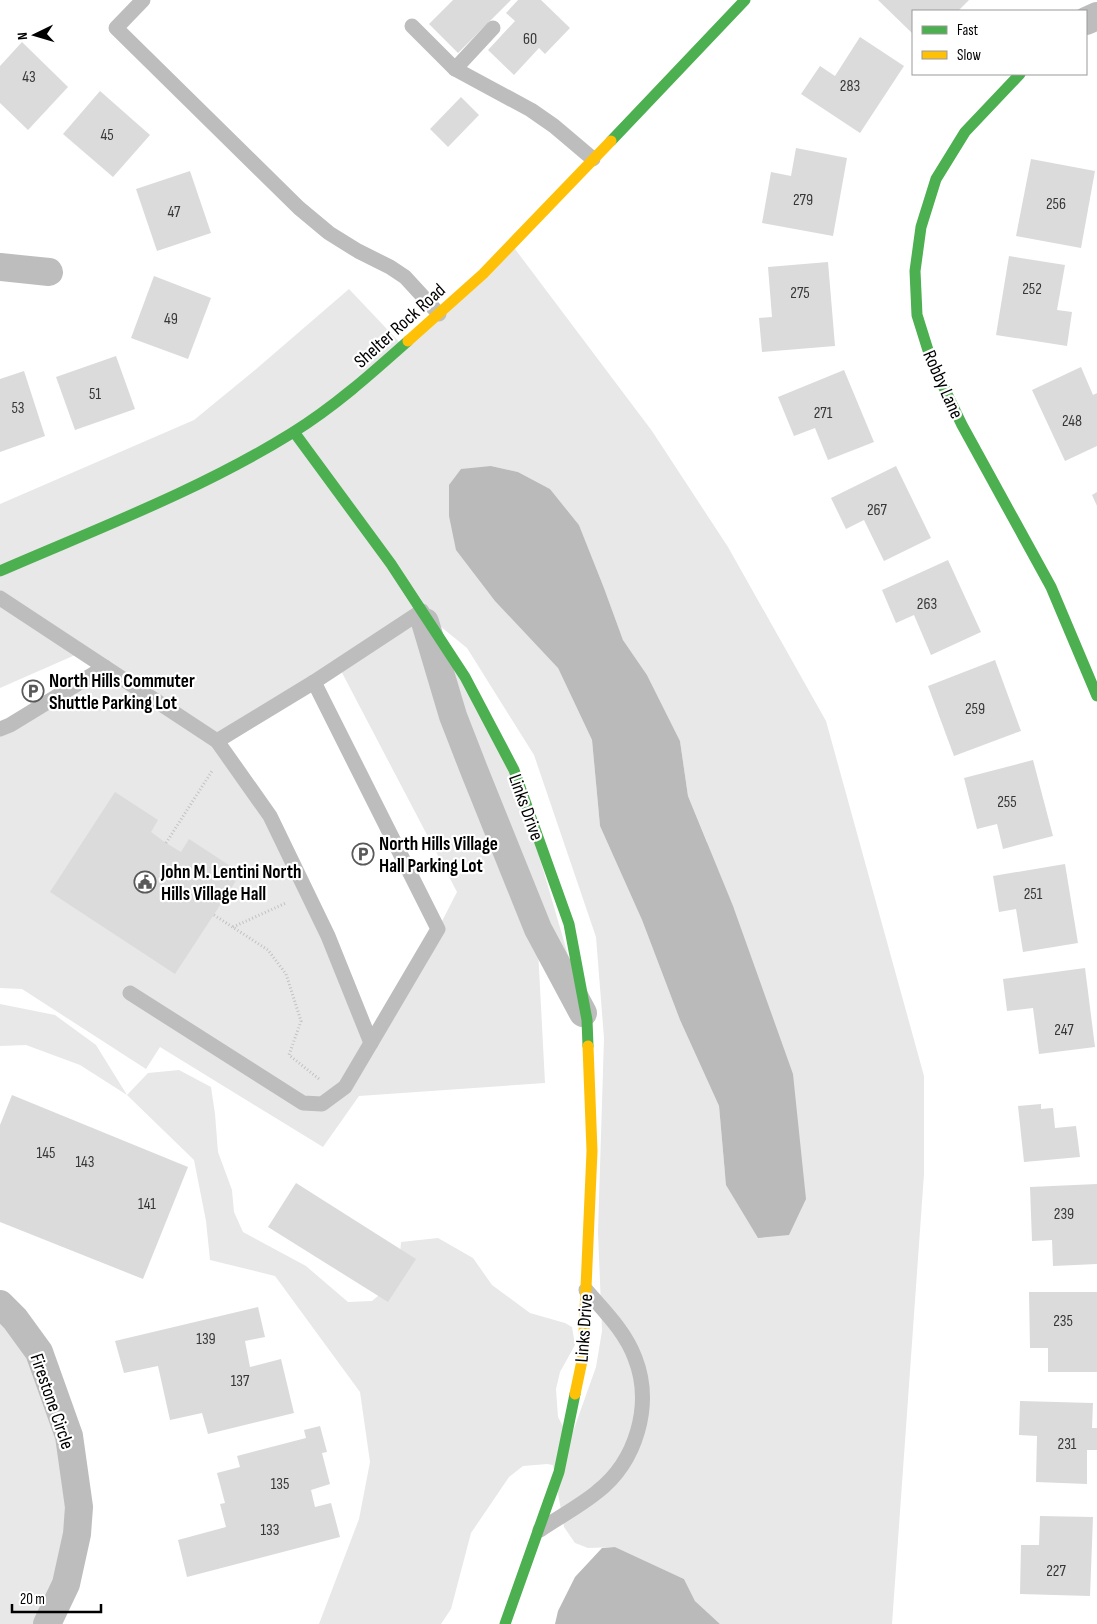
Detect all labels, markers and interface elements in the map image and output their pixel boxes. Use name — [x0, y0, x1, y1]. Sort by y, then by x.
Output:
north arrow — [10, 10, 60, 60]
legend — [912, 10, 1087, 75]
text: Fast — [957, 21, 979, 40]
house number: 60 — [523, 30, 537, 49]
text: N — [14, 32, 31, 41]
text: Slow — [957, 46, 981, 65]
house number: 43 — [22, 68, 36, 87]
house number: 283 — [840, 77, 860, 96]
house number: 45 — [100, 126, 114, 145]
house number: 279 — [793, 191, 813, 210]
house number: 256 — [1046, 195, 1066, 214]
house number: 47 — [168, 203, 181, 222]
street label: Shelter Rock Road — [350, 279, 450, 373]
house number: 252 — [1022, 280, 1042, 299]
house number: 275 — [790, 284, 810, 303]
house number: 49 — [164, 310, 178, 329]
street label: Robby Lane — [917, 347, 968, 422]
house number: 51 — [89, 385, 101, 404]
house number: 53 — [11, 399, 25, 418]
house number: 271 — [814, 404, 833, 423]
house number: 248 — [1062, 412, 1082, 431]
house number: 267 — [867, 501, 888, 520]
house number: 263 — [917, 595, 937, 614]
place label: North Hills Commuter Shuttle Parking Lot — [49, 670, 195, 715]
parking icon: North Hills Commuter Shuttle Parking Lot — [21, 679, 45, 703]
house number: 259 — [965, 700, 985, 719]
street label: Links Drive — [503, 771, 548, 844]
house number: 255 — [997, 793, 1017, 812]
place label: North Hills Village Hall Parking Lot — [379, 833, 498, 878]
parking icon: North Hills Village Hall Parking Lot — [351, 842, 375, 866]
place label: John M. Lentini North Hills Village Hall — [160, 861, 302, 906]
public building icon: John M. Lentini North Hills Village Hall — [133, 870, 157, 894]
house number: 251 — [1024, 885, 1043, 904]
house number: 247 — [1054, 1021, 1074, 1040]
house number: 145 — [37, 1144, 55, 1163]
house number: 143 — [75, 1153, 95, 1172]
house number: 141 — [138, 1195, 156, 1214]
house number: 239 — [1054, 1205, 1074, 1224]
street label: Links Drive — [571, 1293, 598, 1363]
house number: 235 — [1053, 1312, 1073, 1331]
house number: 139 — [196, 1330, 216, 1349]
street label: Firestone Circle — [24, 1351, 79, 1452]
house number: 137 — [231, 1372, 250, 1391]
house number: 231 — [1058, 1435, 1077, 1454]
house number: 135 — [271, 1475, 289, 1494]
house number: 133 — [260, 1521, 280, 1540]
house number: 227 — [1046, 1562, 1066, 1581]
scale bar — [12, 1582, 101, 1614]
text: 20 m — [20, 1590, 45, 1609]

